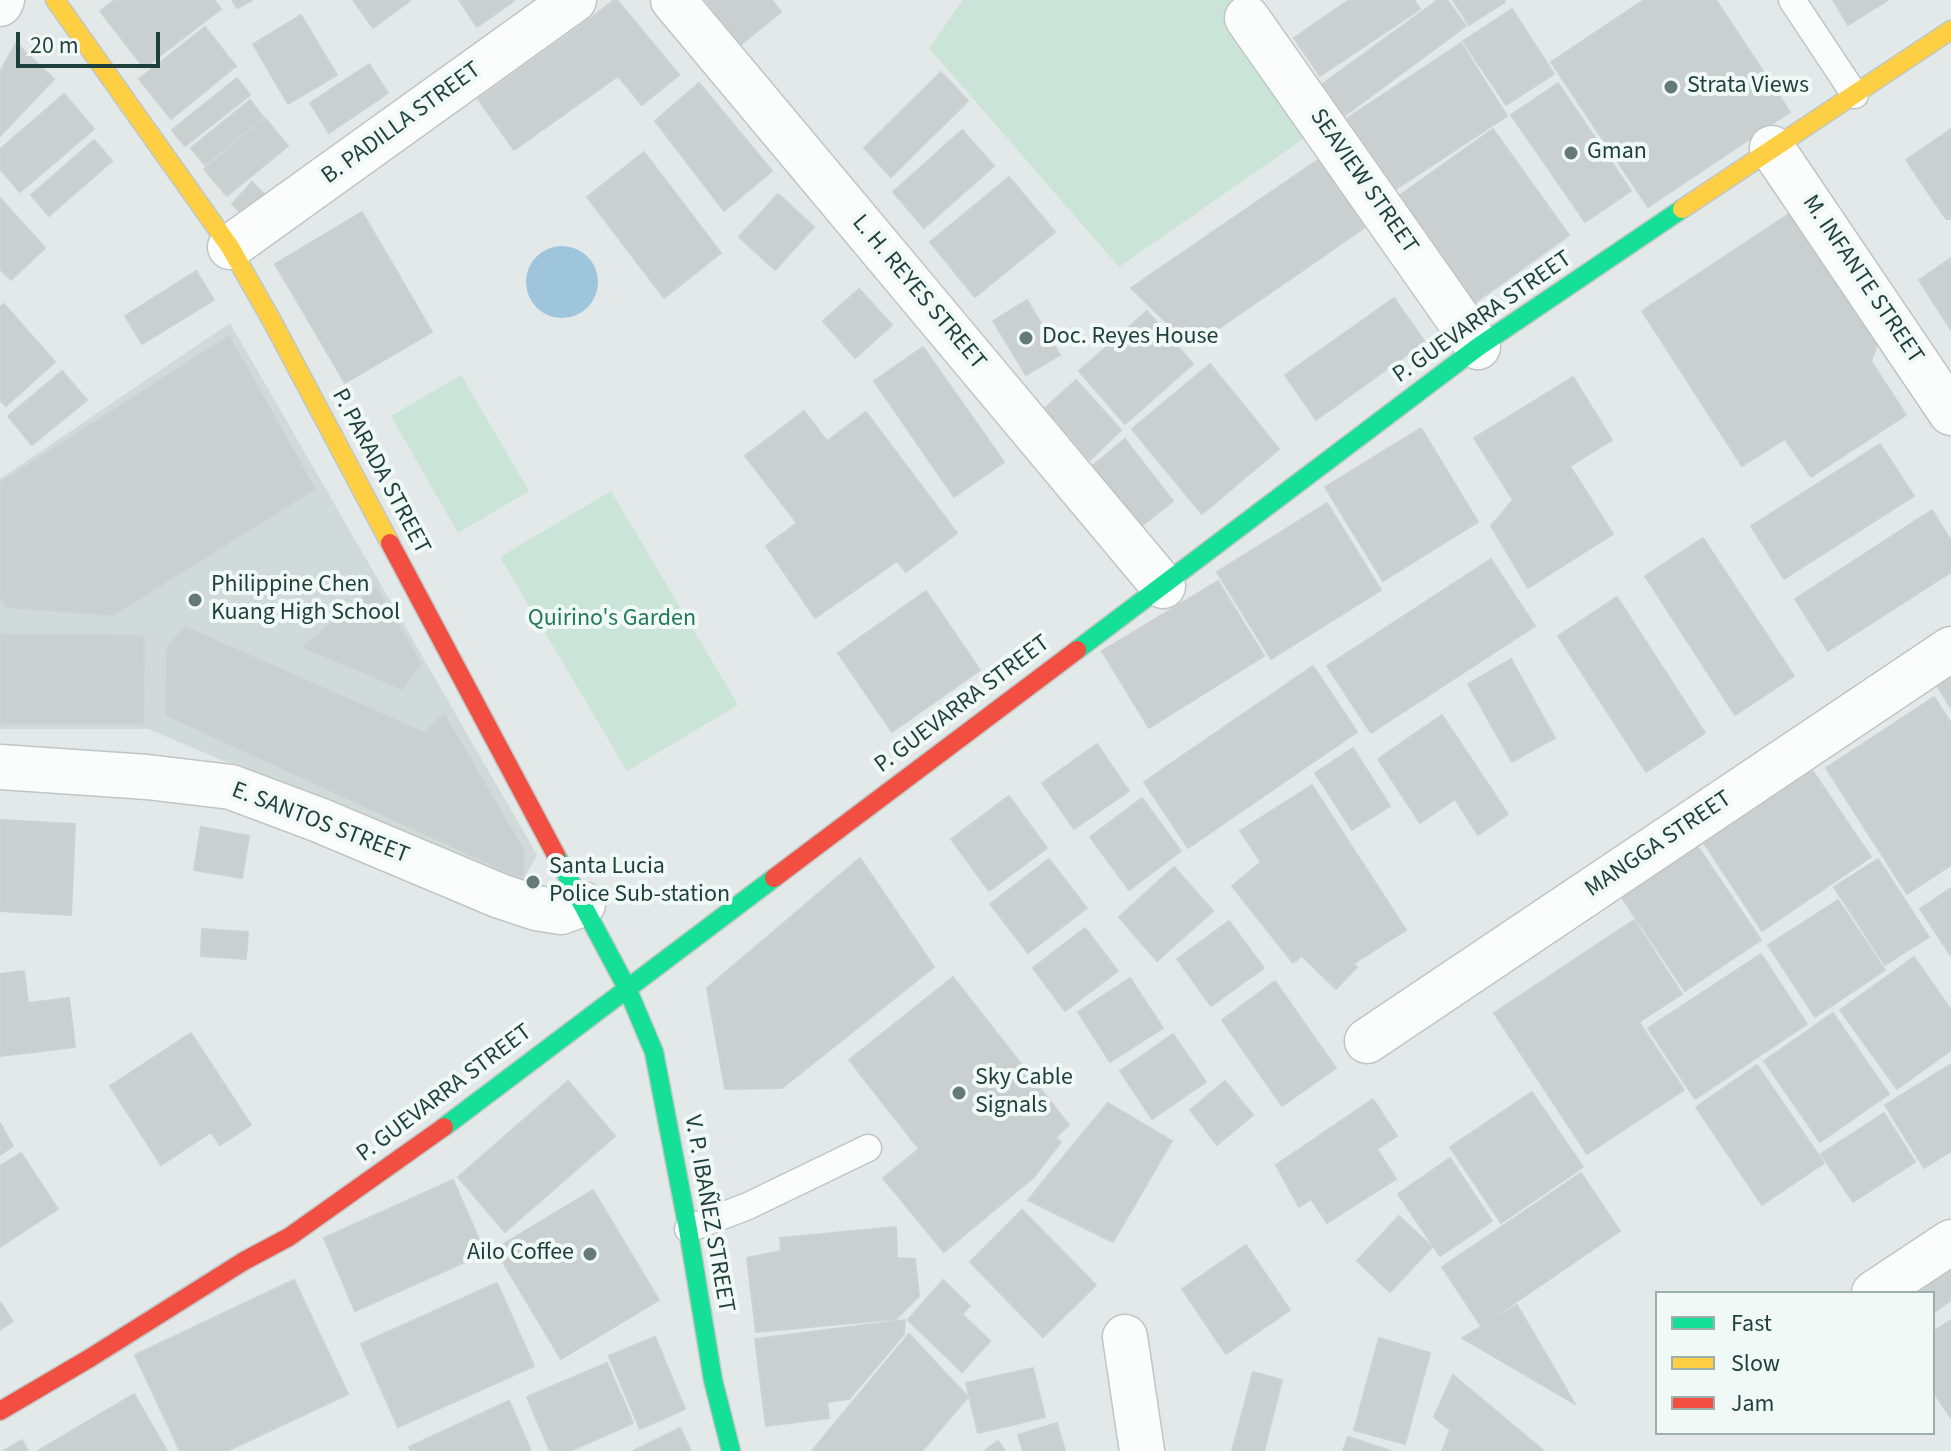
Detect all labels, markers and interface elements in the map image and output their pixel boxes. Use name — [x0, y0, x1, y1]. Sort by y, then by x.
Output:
scale bar — [20, 16, 164, 66]
text: 20 m — [30, 28, 79, 63]
street label: B. PADILLA STREET — [317, 57, 487, 191]
place label: Strata Views — [1687, 73, 1809, 101]
marker: Strata Views — [1662, 78, 1680, 96]
street label: SEAVIEW STREET — [1302, 104, 1424, 260]
place label: Gman — [1587, 139, 1647, 167]
marker: Gman — [1562, 144, 1580, 162]
street label: M. INFANTE STREET — [1795, 190, 1929, 370]
street label: L. H. REYES STREET — [845, 209, 991, 377]
street label: P. GUEVARRA STREET — [1388, 245, 1578, 391]
place label: Doc. Reyes House — [1042, 324, 1218, 352]
marker: Doc. Reyes House — [1017, 329, 1035, 347]
street label: P. PARADA STREET — [324, 384, 436, 560]
place label: Philippine Chen Kuang High School — [211, 572, 400, 628]
marker: Philippine Chen Kuang High School — [186, 591, 204, 609]
park label: Quirino's Garden — [528, 606, 696, 634]
street label: P. GUEVARRA STREET — [870, 630, 1056, 780]
street label: E. SANTOS STREET — [227, 777, 413, 871]
street label: MANGGA STREET — [1580, 785, 1738, 905]
place label: Santa Lucia Police Sub-station — [549, 854, 730, 910]
marker: Santa Lucia Police Sub-station — [524, 873, 542, 891]
street label: P. GUEVARRA STREET — [352, 1019, 538, 1169]
place label: Sky Cable Signals — [975, 1065, 1073, 1121]
marker: Sky Cable Signals — [950, 1084, 968, 1102]
street label: V. P. IBAÑEZ STREET — [676, 1113, 740, 1315]
place label: Ailo Coffee — [467, 1240, 574, 1268]
marker: Ailo Coffee — [581, 1245, 599, 1263]
legend — [1655, 1291, 1935, 1435]
text: Fast — [1731, 1306, 1772, 1341]
text: Slow — [1731, 1346, 1780, 1381]
text: Jam — [1731, 1386, 1775, 1421]

